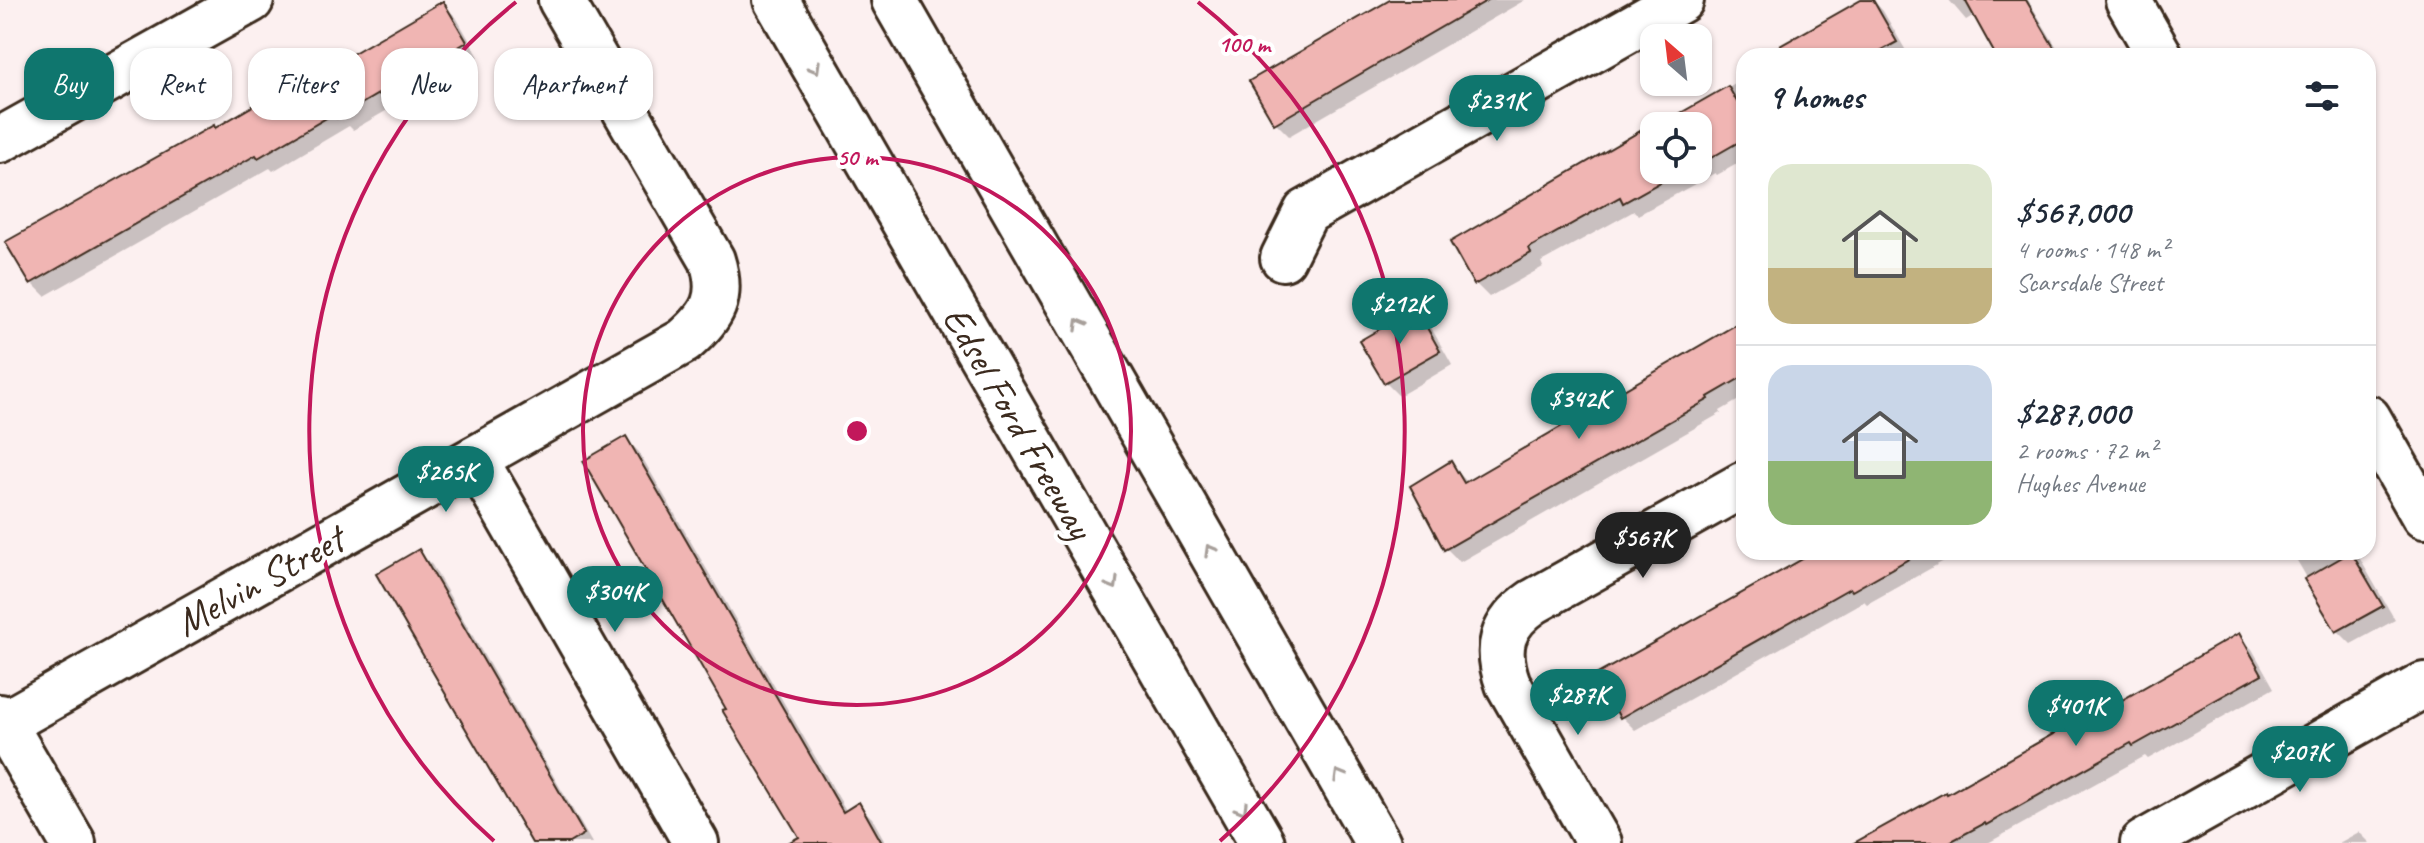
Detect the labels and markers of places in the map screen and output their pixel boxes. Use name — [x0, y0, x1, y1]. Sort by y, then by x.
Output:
pin: $231K — [1441, 75, 1553, 143]
pin: $212K — [1344, 278, 1456, 346]
pin: $342K — [1523, 373, 1635, 441]
centre of rings — [843, 417, 871, 445]
pin: $265K — [390, 446, 502, 514]
pin: $567K — [1587, 512, 1699, 580]
pin: $304K — [559, 566, 671, 634]
pin: $287K — [1522, 669, 1634, 737]
pin: $401K — [2020, 680, 2132, 748]
pin: $207K — [2244, 726, 2356, 794]

